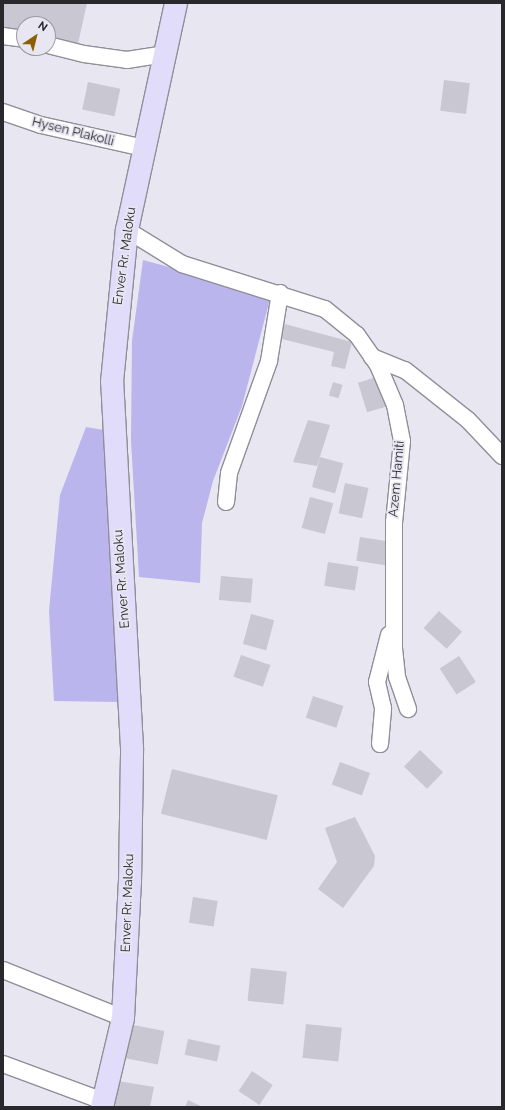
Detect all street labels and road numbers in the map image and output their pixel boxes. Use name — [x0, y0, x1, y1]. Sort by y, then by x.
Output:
street label: Hysen Plakolli — [30, 114, 116, 150]
street label: Enver Rr. Maloku — [110, 206, 140, 306]
street label: Azem Hamiti — [386, 440, 408, 518]
street label: Enver Rr. Maloku — [111, 529, 133, 629]
street label: Enver Rr. Maloku — [118, 853, 138, 953]

